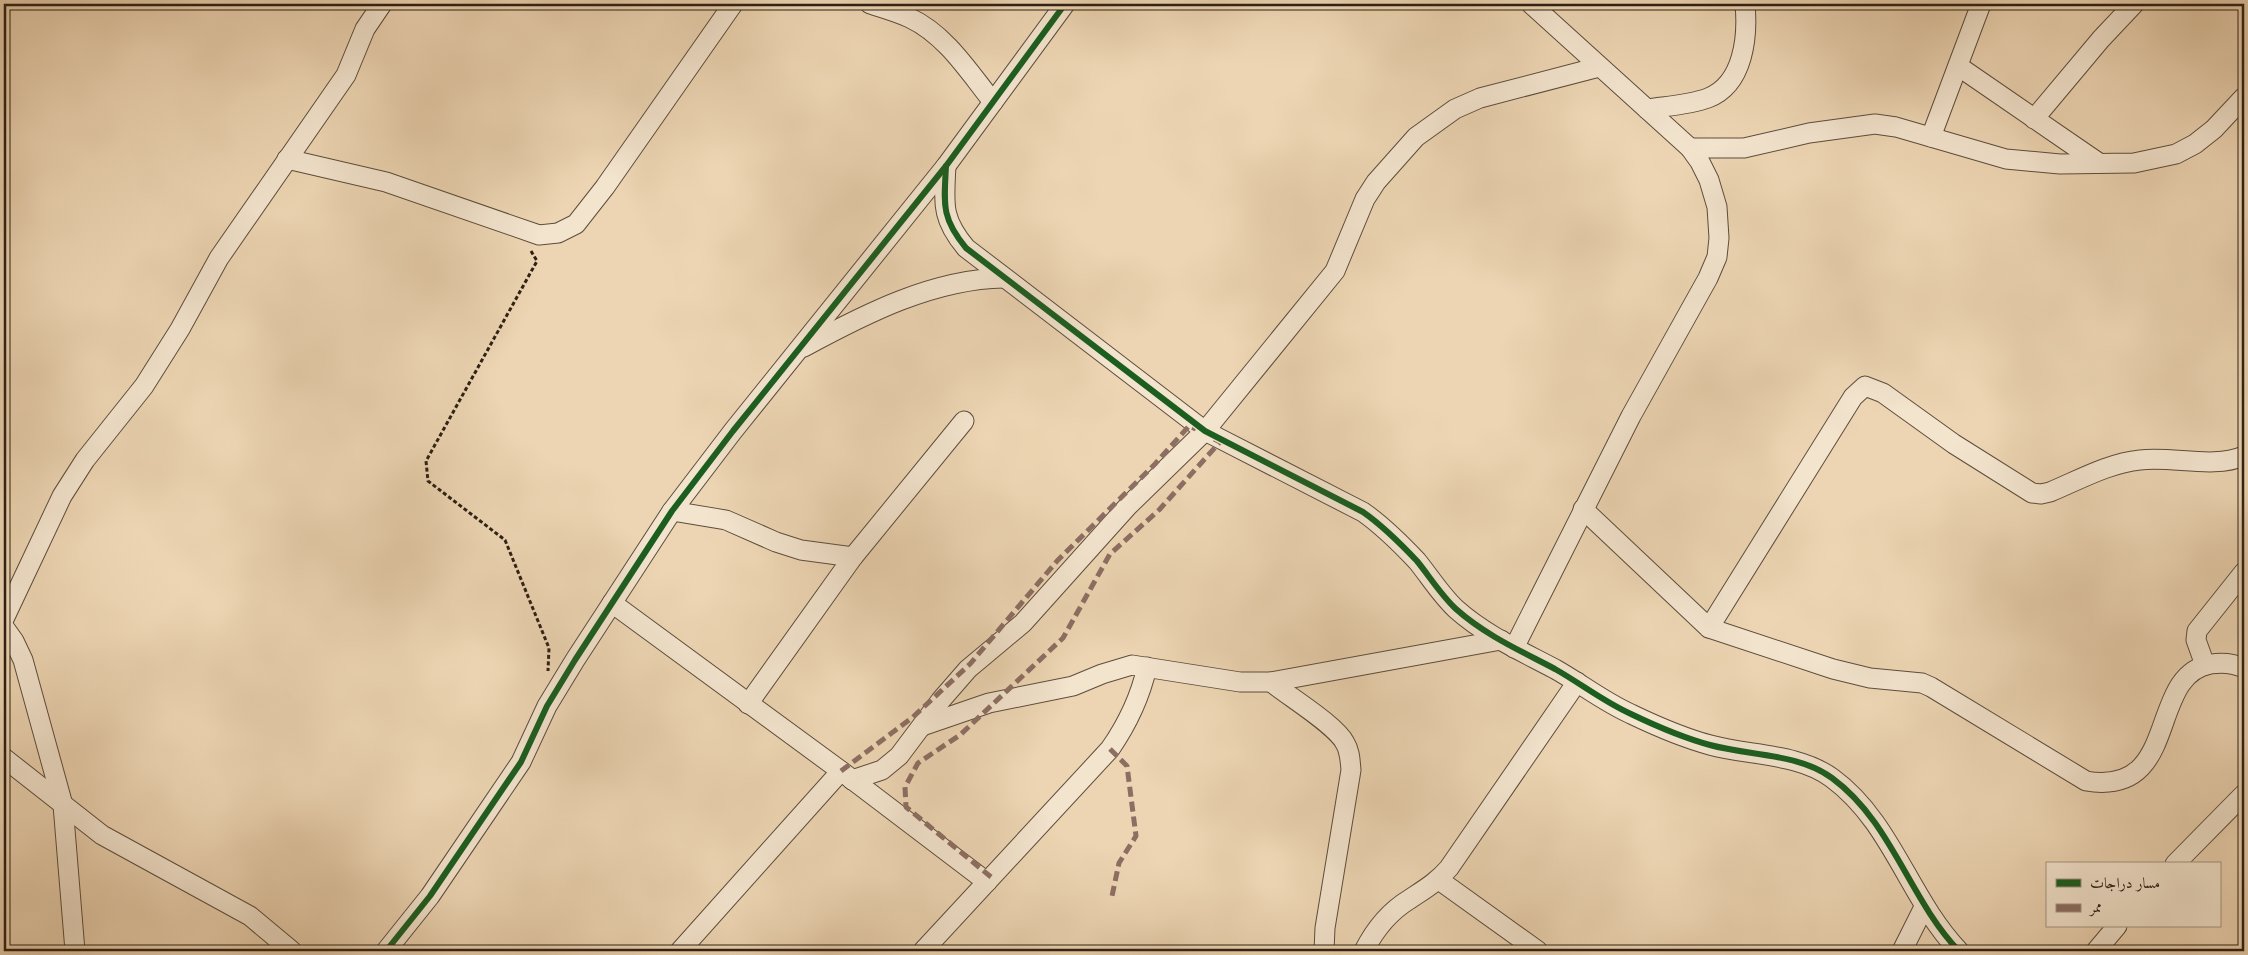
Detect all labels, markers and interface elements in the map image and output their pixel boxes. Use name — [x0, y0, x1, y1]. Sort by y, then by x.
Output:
legend — [2046, 862, 2220, 928]
text: مسار دراجات — [2090, 873, 2160, 892]
text: ممر — [2088, 897, 2102, 917]

